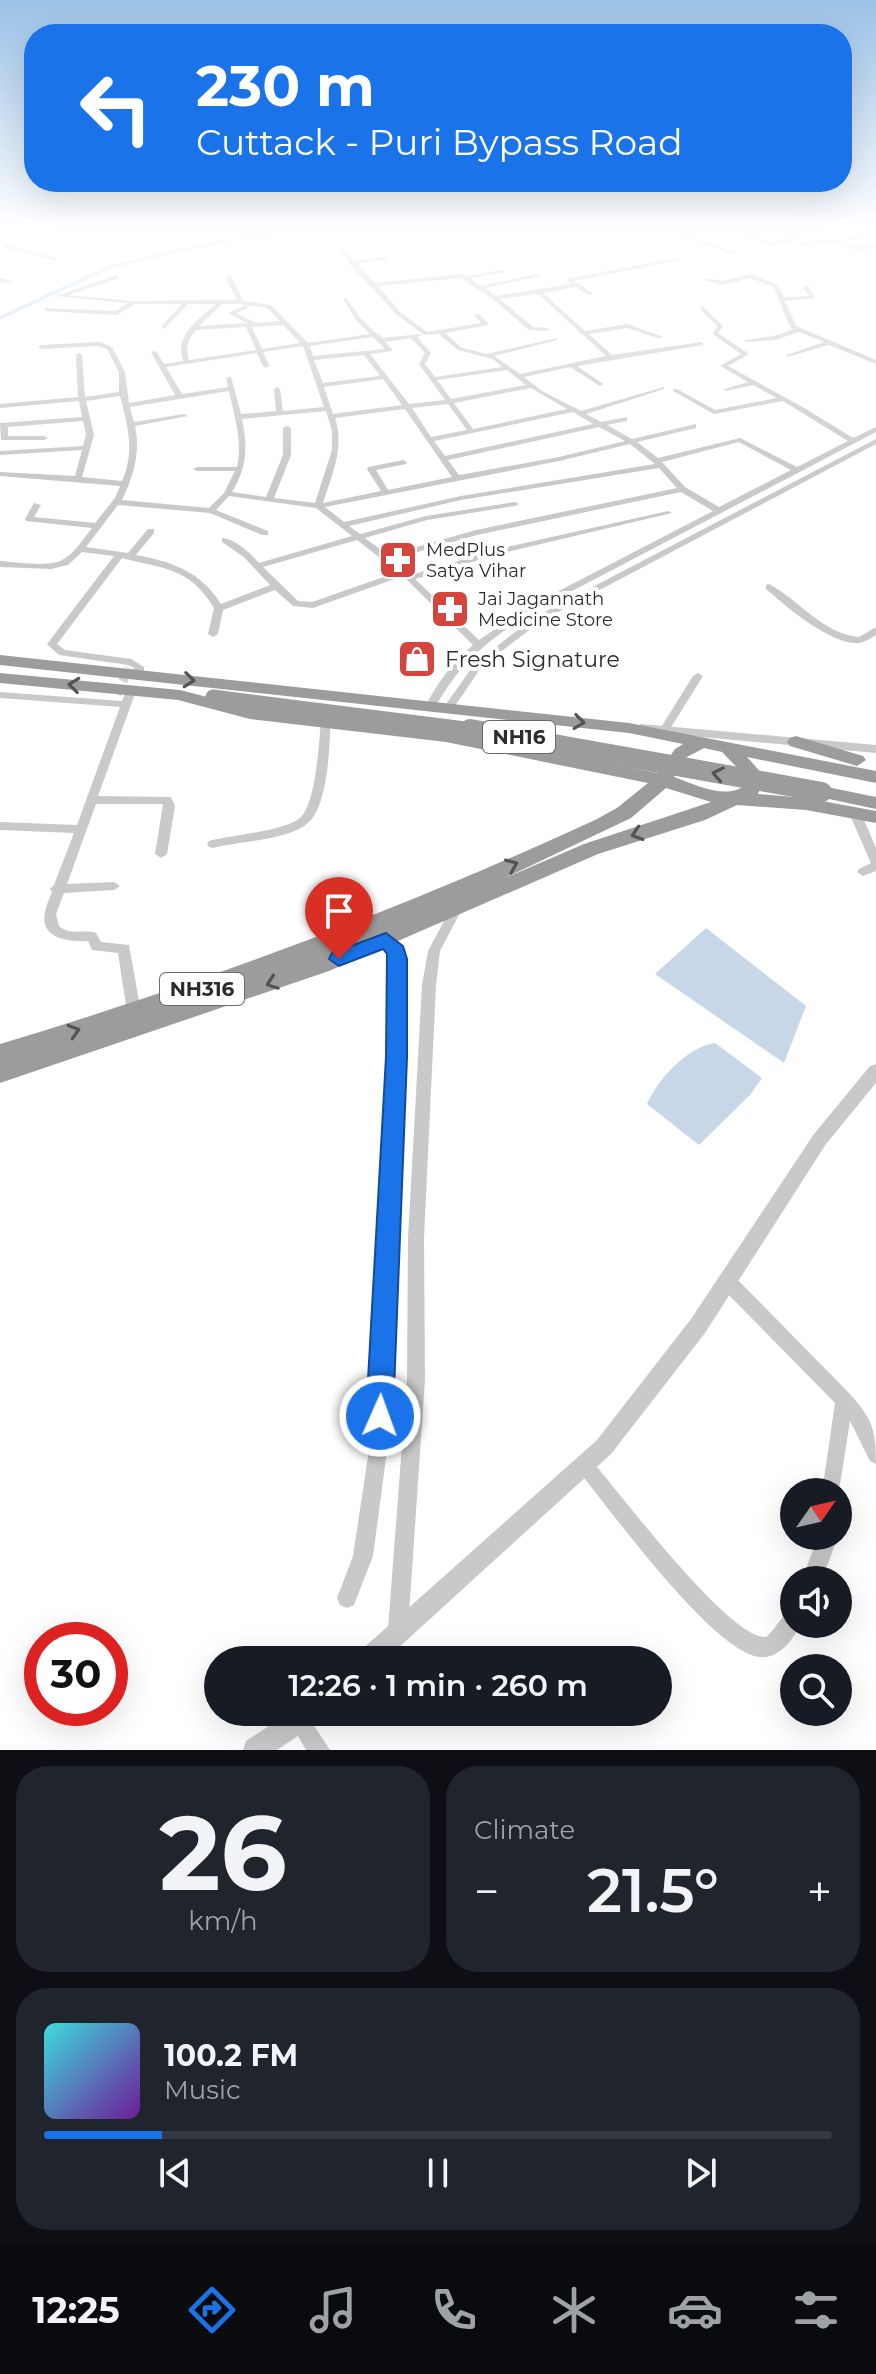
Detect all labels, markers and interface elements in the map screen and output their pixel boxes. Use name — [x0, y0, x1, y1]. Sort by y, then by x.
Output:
text: 230 m — [196, 52, 375, 120]
icon: left — [64, 56, 168, 160]
text: Cuttack - Puri Bypass Road — [196, 120, 683, 164]
pharmacy icon: MedPlus Satya Vihar — [377, 539, 419, 581]
place label: MedPlus Satya Vihar — [426, 539, 526, 582]
pharmacy icon: Jai Jagannath Medicine Store — [429, 588, 471, 630]
place label: Jai Jagannath Medicine Store — [477, 588, 613, 631]
shop icon: Fresh Signature — [396, 638, 438, 680]
place label: Fresh Signature — [445, 646, 620, 673]
one-way arrow — [183, 671, 196, 688]
one-way arrow — [68, 677, 81, 694]
one-way arrow — [572, 713, 585, 730]
road number: NH16 — [483, 721, 555, 753]
one-way arrow — [711, 766, 724, 783]
one-way arrow — [630, 824, 644, 840]
one-way arrow — [504, 858, 519, 874]
pin — [305, 877, 373, 959]
icon: arrive — [317, 889, 361, 933]
road number: NH316 — [160, 973, 244, 1005]
one-way arrow — [266, 974, 280, 990]
one-way arrow — [67, 1024, 81, 1040]
position arrow — [338, 1374, 422, 1458]
north arrow — [780, 1478, 852, 1550]
map controls — [780, 1478, 852, 1726]
button: sound — [780, 1566, 852, 1638]
speed limit sign: 30 — [24, 1622, 128, 1726]
button: search — [780, 1654, 852, 1726]
text: 12:26 · 1 min · 260 m — [288, 1667, 588, 1704]
text: 26 — [159, 1789, 287, 1916]
text: Climate — [474, 1814, 575, 1846]
text: 21.5° — [587, 1854, 719, 1927]
text: − — [474, 1864, 499, 1918]
text: + — [807, 1864, 832, 1918]
text: km/h — [188, 1905, 258, 1937]
text: 100.2 FM — [164, 2037, 298, 2074]
text: Music — [164, 2074, 241, 2106]
icon: previous — [153, 2151, 197, 2195]
icon: pause — [416, 2151, 460, 2195]
icon: next — [679, 2151, 723, 2195]
icon: directions — [184, 2282, 240, 2338]
icon: music — [305, 2282, 361, 2338]
icon: phone — [426, 2282, 482, 2338]
icon: climate — [546, 2282, 602, 2338]
icon: car — [667, 2282, 723, 2338]
icon: filters — [788, 2282, 844, 2338]
text: 12:25 — [32, 2288, 120, 2332]

